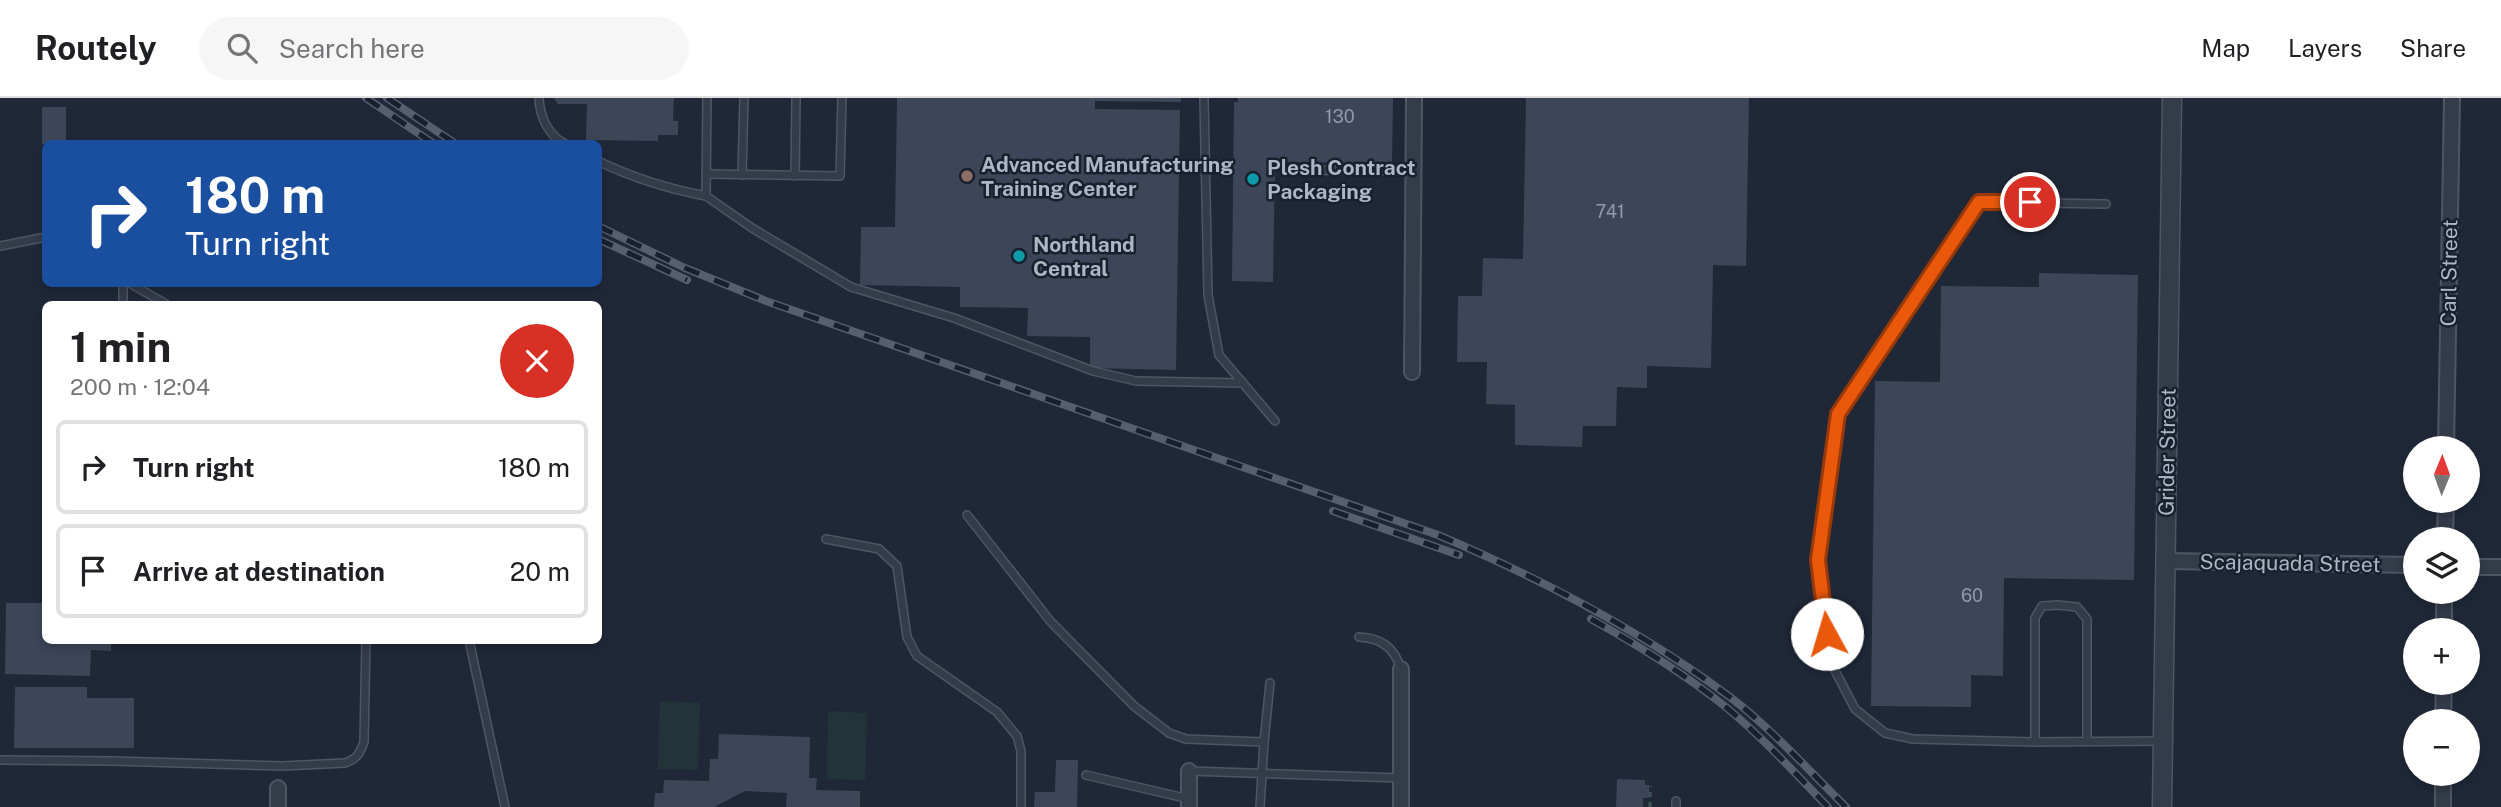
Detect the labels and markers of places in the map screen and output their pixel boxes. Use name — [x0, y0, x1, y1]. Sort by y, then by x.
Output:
place label: Advanced Manufacturing Training Center — [981, 152, 1234, 201]
place label: Plesh Contract Packaging — [1267, 155, 1416, 204]
marker: Advanced Manufacturing Training Center — [959, 168, 975, 184]
marker: Plesh Contract Packaging — [1245, 171, 1261, 187]
pin — [2000, 172, 2060, 232]
place label: Northland Central — [1033, 232, 1135, 281]
marker: Northland Central — [1011, 248, 1027, 264]

